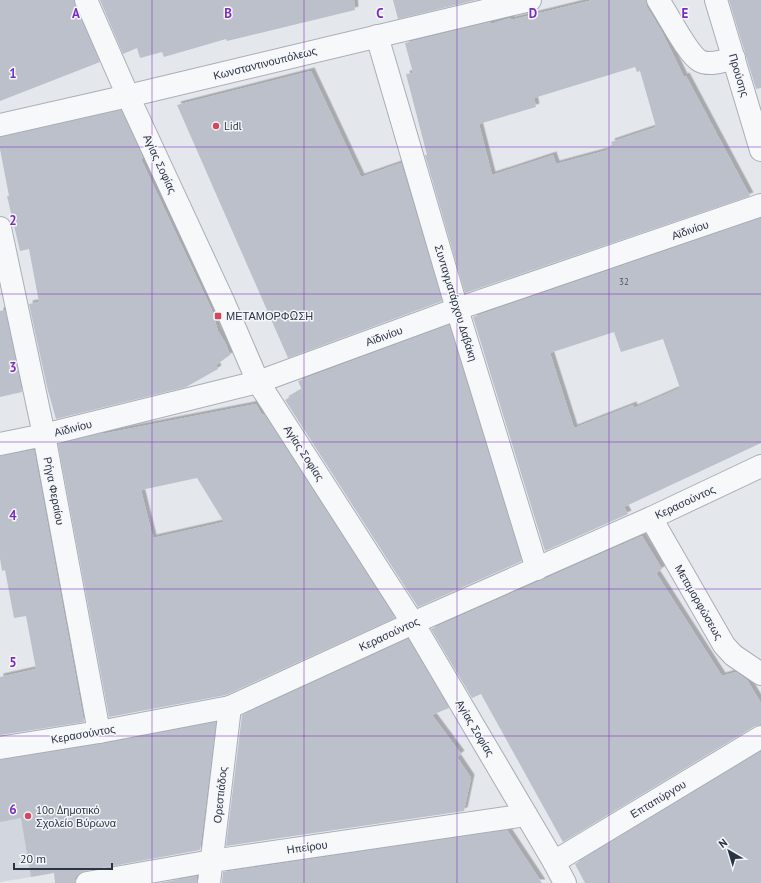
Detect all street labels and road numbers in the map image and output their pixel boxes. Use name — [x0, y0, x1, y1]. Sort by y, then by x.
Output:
street label: Κωνσταντινουπόλεως — [212, 43, 318, 83]
street label: Προύσης — [726, 52, 752, 98]
street label: Αγίας Σοφίας — [140, 132, 180, 196]
street label: Αϊδινίου — [670, 217, 710, 243]
street label: Συνταγματάρχου Δαβάκη — [432, 243, 480, 363]
street label: Αϊδινίου — [364, 323, 404, 349]
street label: Αϊδινίου — [53, 417, 93, 439]
street label: Αγίας Σοφίας — [281, 422, 327, 484]
street label: Ρήγα Φεραίου — [41, 456, 67, 526]
street label: Κερασούντος — [653, 482, 717, 522]
street label: Μεταμορφώσεως — [672, 562, 726, 642]
street label: Κερασούντος — [357, 614, 421, 654]
street label: Αγίας Σοφίας — [453, 697, 497, 759]
street label: Κερασούντος — [50, 721, 116, 747]
street label: Ορεστιάδος — [210, 766, 230, 824]
street label: Επταπύργου — [628, 777, 688, 821]
street label: Ηπείρου — [286, 837, 328, 857]

